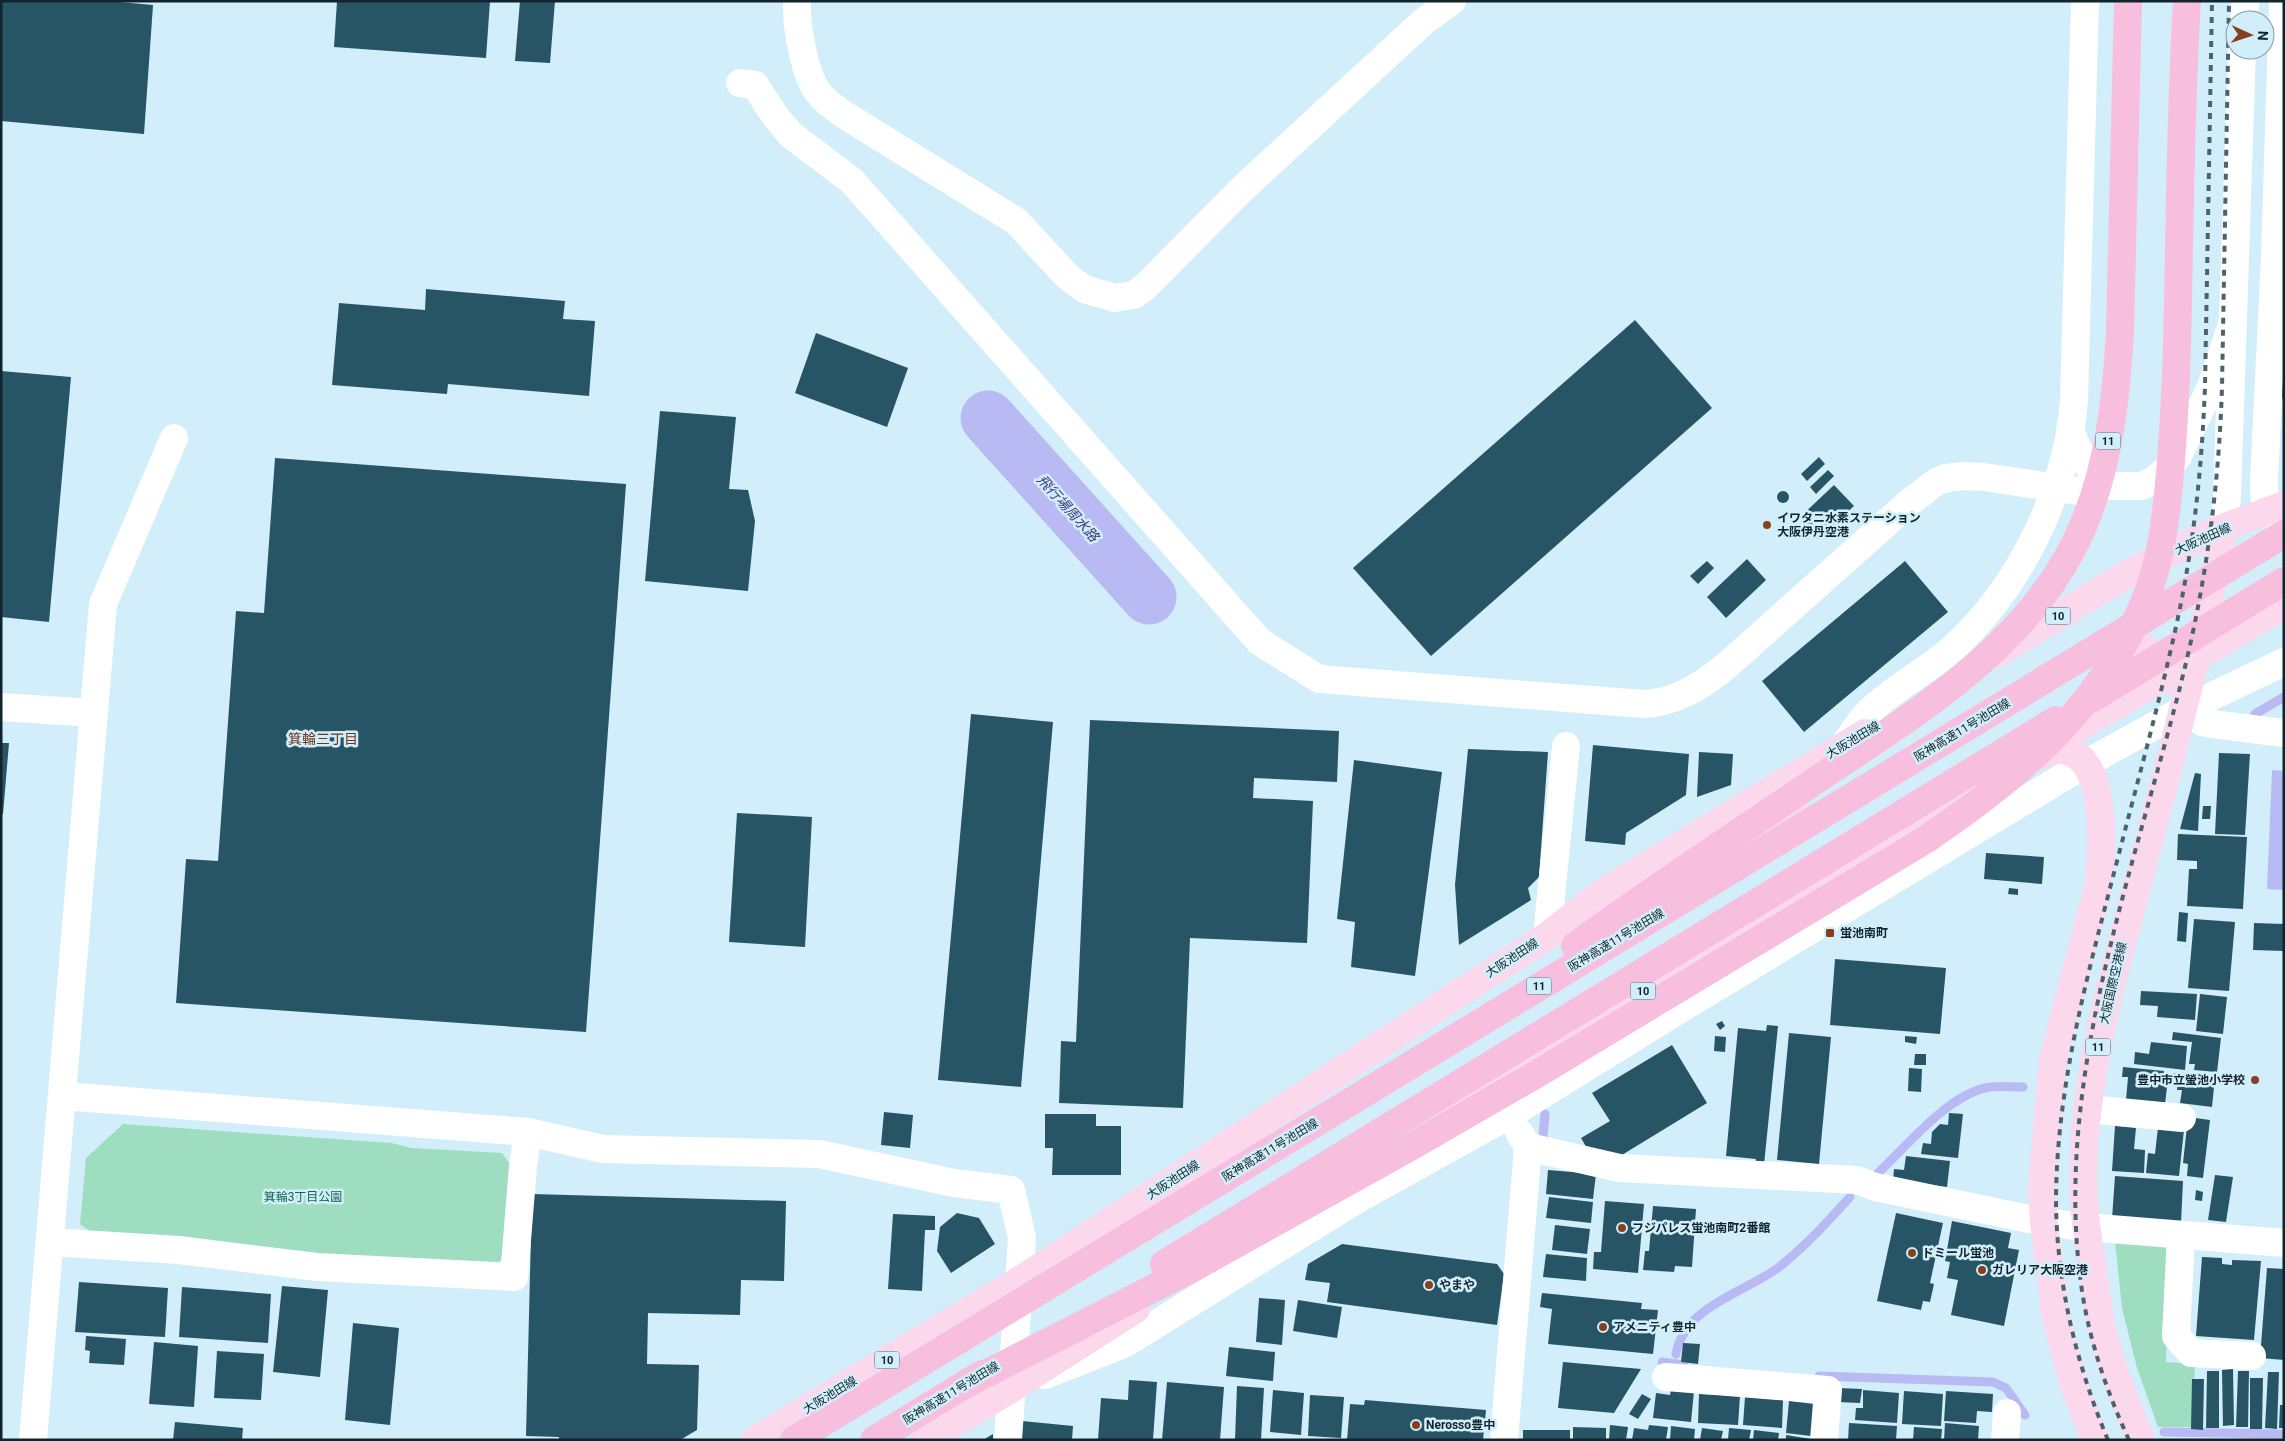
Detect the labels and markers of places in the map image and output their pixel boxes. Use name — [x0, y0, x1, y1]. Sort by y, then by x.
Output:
place label: イワタニ水素ステーション 大阪伊丹空港 — [1777, 511, 1921, 539]
marker: イワタニ水素ステーション 大阪伊丹空港 — [1761, 519, 1773, 531]
place label: 蛍池南町 — [1840, 926, 1888, 940]
marker: 蛍池南町 — [1824, 927, 1836, 939]
place label: 豊中市立螢池小学校 — [2137, 1073, 2245, 1087]
marker: 豊中市立螢池小学校 — [2249, 1074, 2261, 1086]
place label: フジパレス蛍池南町2番館 — [1632, 1221, 1770, 1235]
marker: フジパレス蛍池南町2番館 — [1616, 1222, 1628, 1234]
place label: ドミール蛍池 — [1922, 1246, 1994, 1260]
marker: ドミール蛍池 — [1906, 1247, 1918, 1259]
place label: ガレリア大阪空港 — [1992, 1263, 2088, 1277]
marker: ガレリア大阪空港 — [1976, 1264, 1988, 1276]
place label: やまや — [1439, 1278, 1475, 1292]
marker: やまや — [1423, 1279, 1435, 1291]
place label: アメニティ豊中 — [1613, 1320, 1696, 1334]
marker: アメニティ豊中 — [1597, 1321, 1609, 1333]
place label: Nerosso豊中 — [1426, 1418, 1495, 1432]
marker: Nerosso豊中 — [1410, 1419, 1422, 1431]

